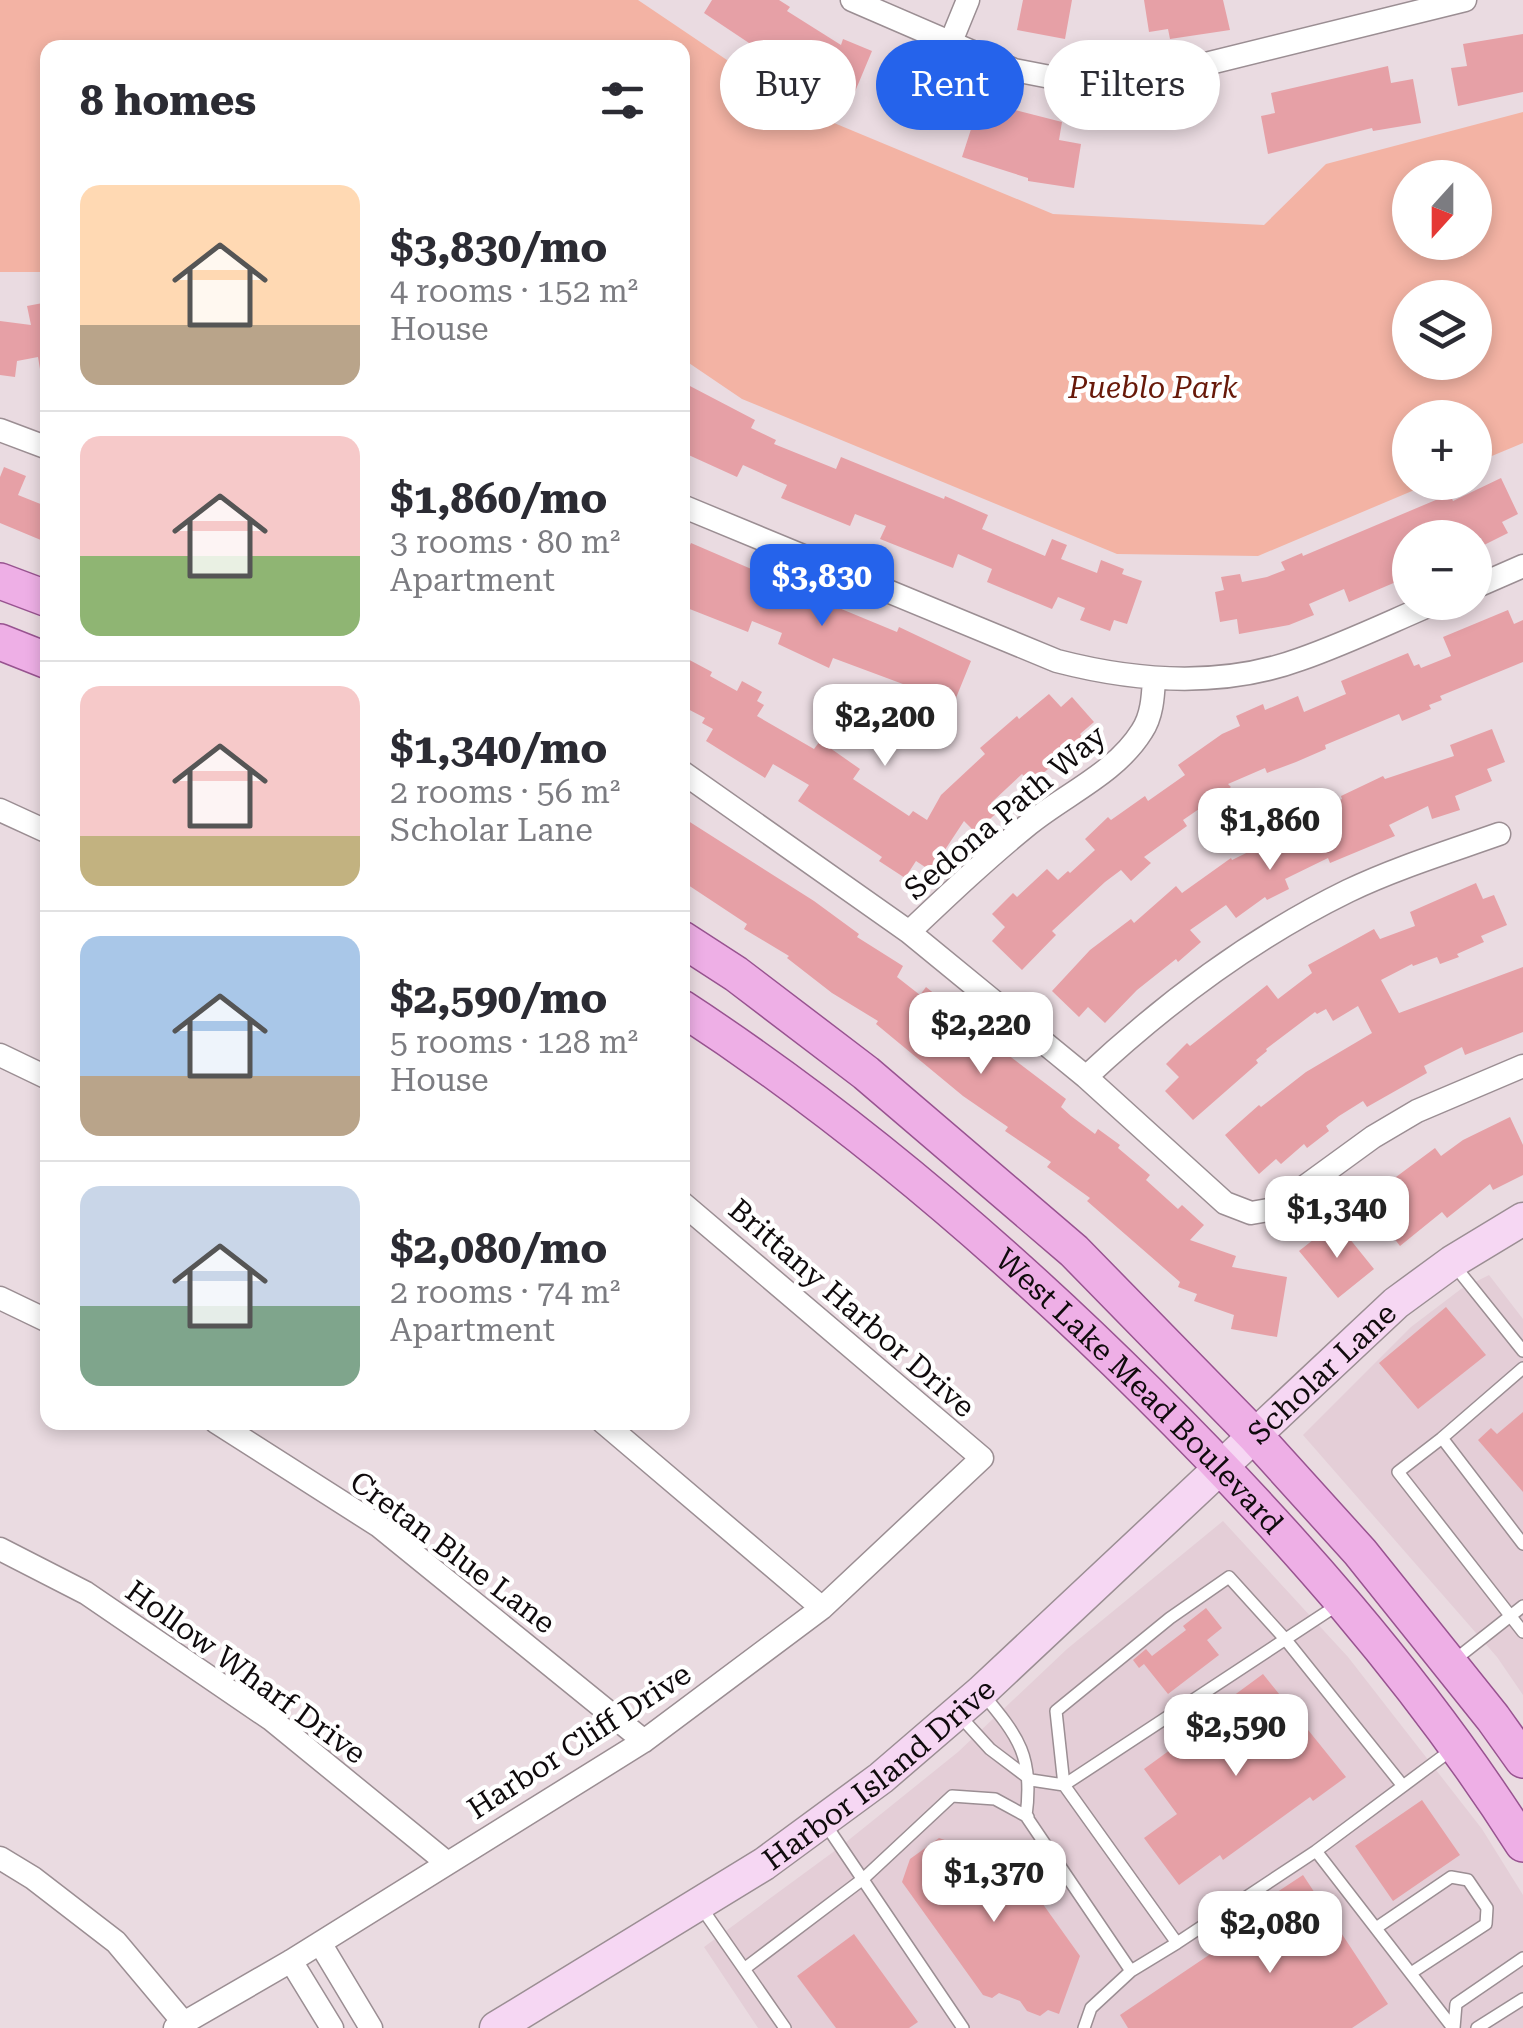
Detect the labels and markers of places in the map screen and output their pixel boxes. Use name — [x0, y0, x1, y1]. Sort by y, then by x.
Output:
pin: $3,830 — [741, 544, 903, 629]
pin: $2,200 — [804, 684, 966, 769]
pin: $1,860 — [1189, 788, 1351, 873]
pin: $2,220 — [900, 992, 1062, 1077]
pin: $1,340 — [1256, 1176, 1418, 1261]
pin: $2,590 — [1155, 1694, 1317, 1779]
pin: $1,370 — [913, 1840, 1075, 1925]
pin: $2,080 — [1189, 1891, 1351, 1976]

